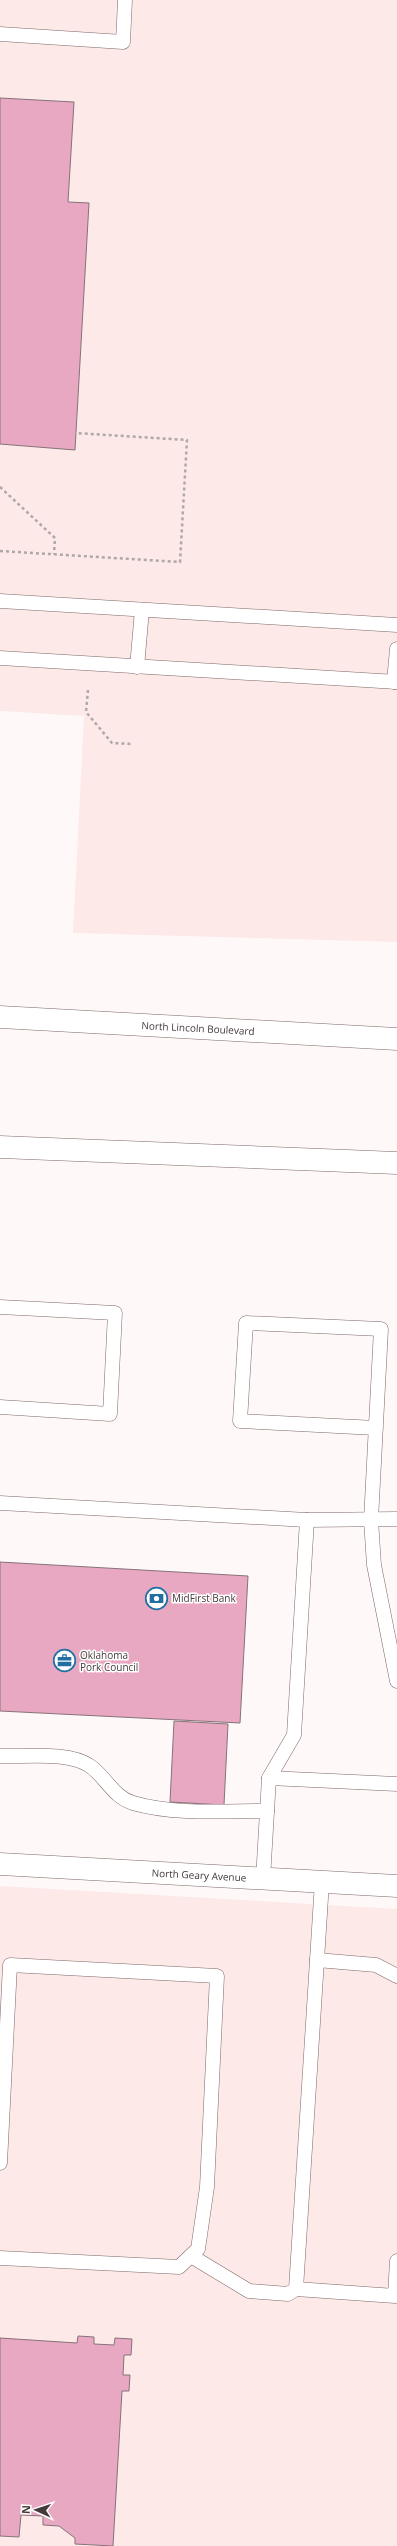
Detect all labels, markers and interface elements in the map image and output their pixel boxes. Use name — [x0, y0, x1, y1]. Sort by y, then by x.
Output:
street label: North Lincoln Boulevard — [141, 1018, 255, 1038]
bank icon: MidFirst Bank — [143, 1585, 169, 1611]
place label: MidFirst Bank — [172, 1591, 236, 1605]
office icon: Oklahoma Pork Council — [52, 1648, 78, 1674]
place label: Oklahoma Pork Council — [80, 1648, 138, 1674]
street label: North Geary Avenue — [151, 1866, 247, 1884]
north arrow — [16, 2490, 56, 2530]
text: N — [18, 2505, 33, 2514]

